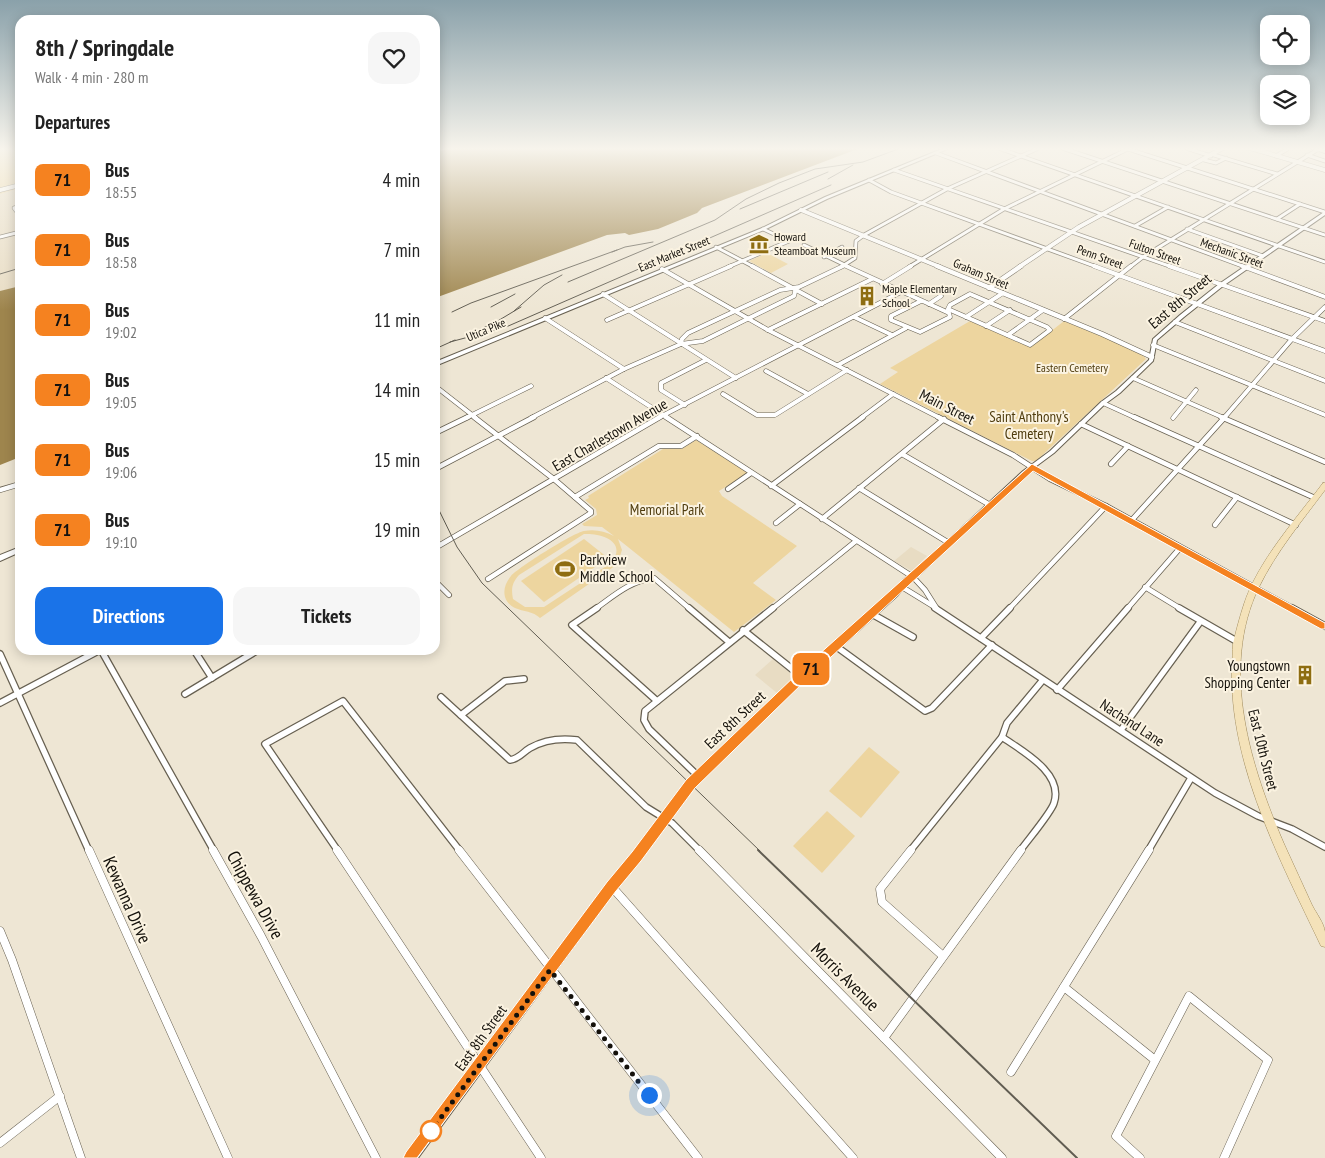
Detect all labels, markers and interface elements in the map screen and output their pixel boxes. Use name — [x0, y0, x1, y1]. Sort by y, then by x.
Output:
map controls — [1260, 15, 1310, 125]
button: locate — [1260, 15, 1310, 65]
text: 8th / Springdale — [35, 32, 174, 63]
button: heart — [368, 32, 420, 84]
text: Walk · 4 min · 280 m — [35, 67, 148, 87]
button: layers — [1260, 75, 1310, 125]
text: Departures — [35, 110, 110, 134]
text: Bus — [105, 158, 129, 182]
text: 71 — [54, 168, 71, 191]
text: 4 min — [383, 168, 420, 192]
text: 18:55 — [105, 182, 137, 202]
text: Bus — [105, 228, 129, 252]
place label: Howard Steamboat Museum — [774, 229, 856, 258]
street label: East Market Street — [636, 232, 712, 275]
museum icon: Howard Steamboat Museum — [748, 233, 770, 255]
street label: Mechanic Street — [1199, 234, 1266, 271]
street label: Fulton Street — [1127, 235, 1184, 268]
text: 71 — [54, 238, 71, 261]
text: 7 min — [383, 238, 420, 262]
street label: Penn Street — [1075, 241, 1126, 272]
text: 18:58 — [105, 252, 137, 272]
street label: Graham Street — [951, 255, 1012, 292]
street label: East 8th Street — [1144, 269, 1215, 332]
place label: Maple Elementary School — [882, 281, 957, 310]
building icon: Maple Elementary School — [856, 285, 878, 307]
text: Bus — [105, 298, 129, 322]
text: 71 — [54, 308, 71, 331]
text: 11 min — [374, 308, 420, 332]
street label: Utica Pike — [464, 315, 508, 345]
text: 19:02 — [105, 322, 137, 342]
park label: Eastern Cemetery — [1036, 360, 1109, 375]
text: Bus — [105, 368, 129, 392]
text: 71 — [54, 378, 71, 401]
text: 14 min — [374, 378, 420, 402]
street label: Main Street — [916, 385, 978, 429]
text: 19:05 — [105, 392, 137, 412]
street label: East Charlestown Avenue — [549, 394, 671, 475]
park label: Saint Anthony's Cemetery — [989, 407, 1069, 443]
text: Bus — [105, 438, 129, 462]
text: 71 — [54, 448, 71, 471]
text: 15 min — [374, 448, 420, 472]
text: 19:06 — [105, 462, 137, 482]
park label: Memorial Park — [630, 500, 704, 519]
text: Bus — [105, 508, 129, 532]
text: 71 — [54, 518, 71, 541]
text: 19 min — [374, 518, 420, 542]
text: 19:10 — [105, 532, 137, 552]
place label: Parkview Middle School — [580, 550, 654, 586]
sports icon: Parkview Middle School — [554, 558, 576, 580]
button: Directions — [35, 587, 223, 645]
button: Tickets — [233, 587, 420, 645]
line badge: 71 — [788, 653, 834, 685]
place label: Youngstown Shopping Center — [1204, 656, 1291, 692]
text: 71 — [802, 657, 820, 680]
building icon: Youngstown Shopping Center — [1294, 664, 1316, 686]
street label: East 8th Street — [700, 687, 769, 753]
street label: Nachand Lane — [1096, 695, 1168, 750]
street label: East 10th Street — [1244, 707, 1283, 793]
street label: Chippewa Drive — [222, 847, 289, 943]
street label: Kewanna Drive — [98, 853, 157, 947]
street label: Morris Avenue — [806, 937, 885, 1016]
street label: East 8th Street — [450, 1001, 511, 1074]
your location — [637, 1083, 662, 1108]
unlabelled marker — [420, 1120, 442, 1142]

